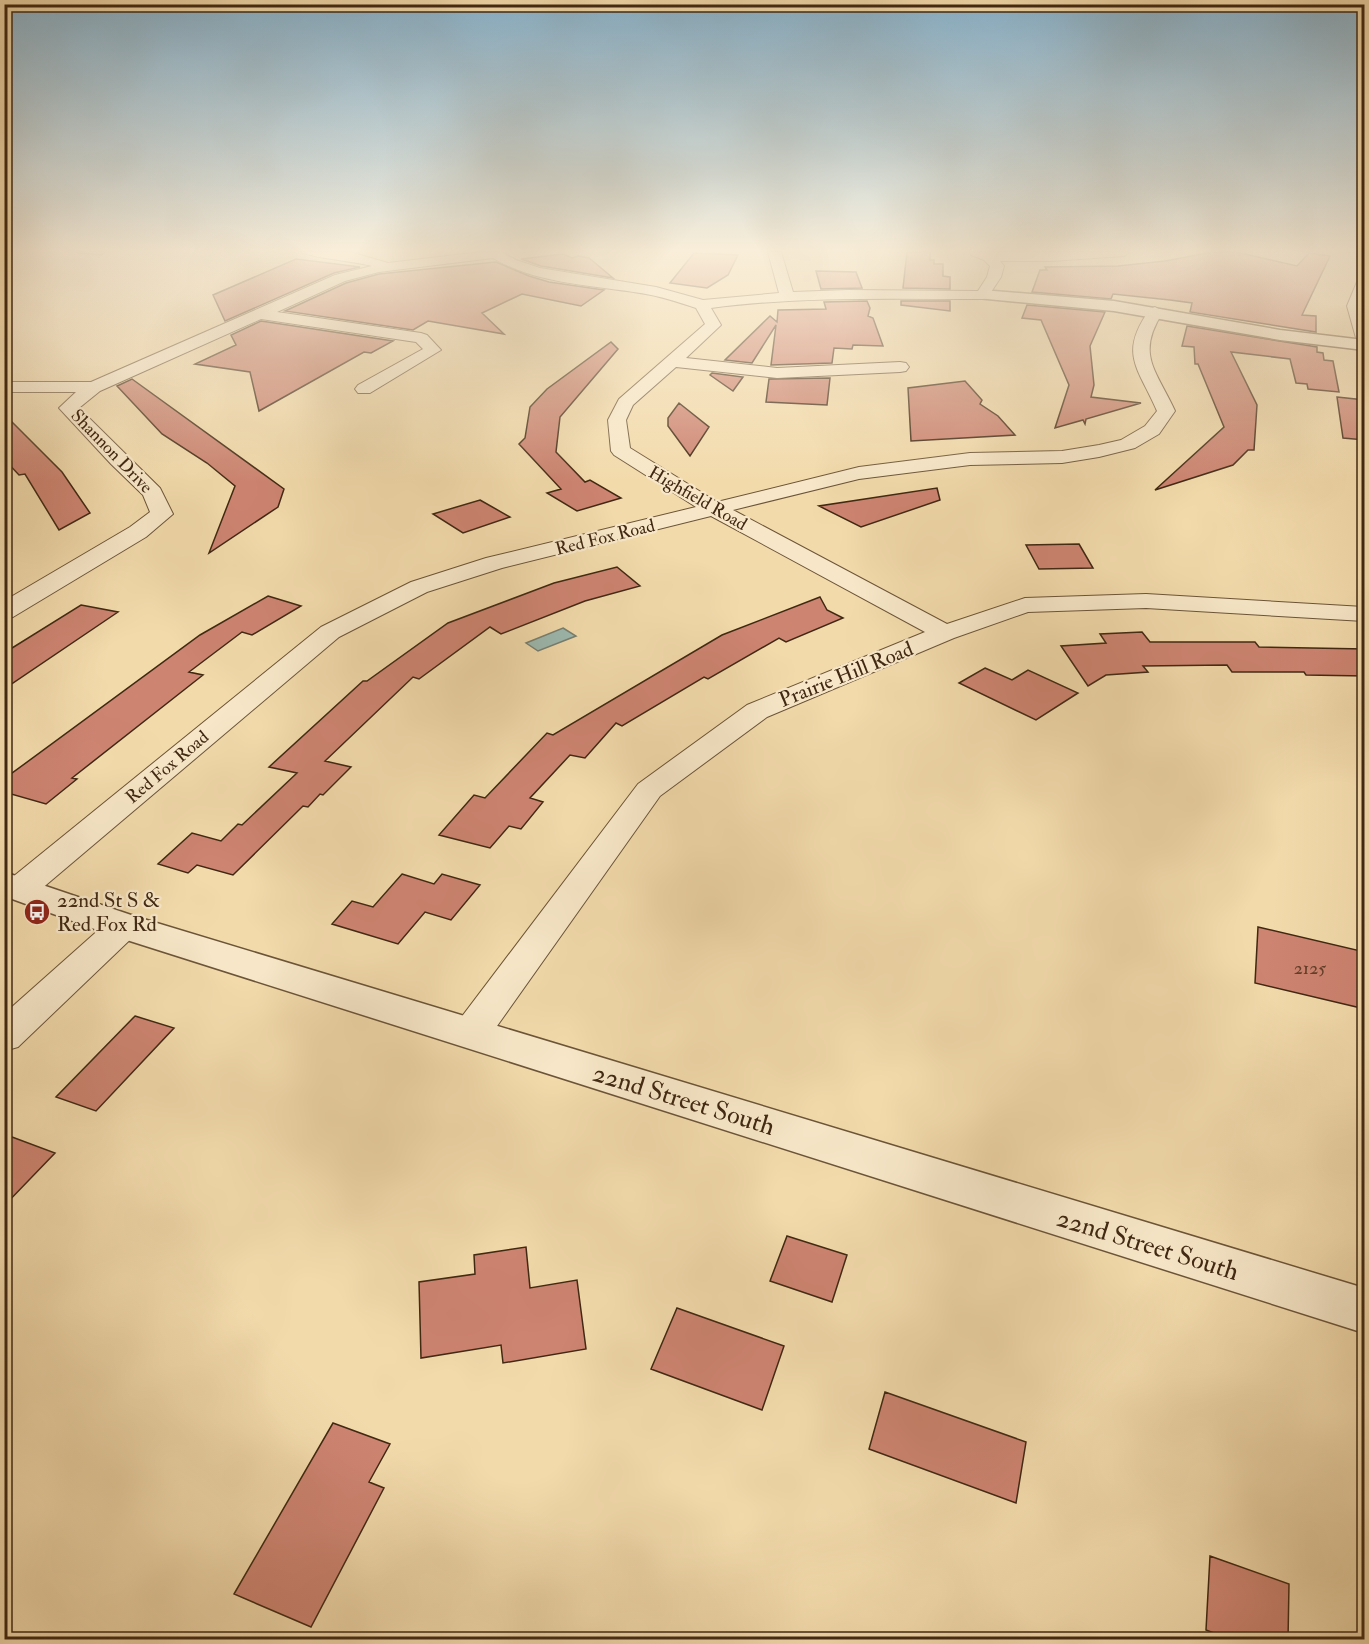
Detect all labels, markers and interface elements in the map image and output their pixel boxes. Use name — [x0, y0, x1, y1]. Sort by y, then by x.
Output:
street label: Shannon Drive — [66, 404, 158, 499]
street label: Highfield Road — [644, 461, 751, 536]
street label: Red Fox Road — [553, 514, 657, 561]
street label: Prairie Hill Road — [775, 635, 918, 714]
street label: Red Fox Road — [121, 726, 214, 809]
place label: 22nd St S & Red Fox Rd — [57, 887, 160, 938]
bus stop icon: 22nd St S & Red Fox Rd — [22, 897, 52, 927]
house number: 2125 — [1294, 957, 1326, 980]
street label: 22nd Street South — [589, 1057, 779, 1143]
street label: 22nd Street South — [1053, 1202, 1243, 1288]

